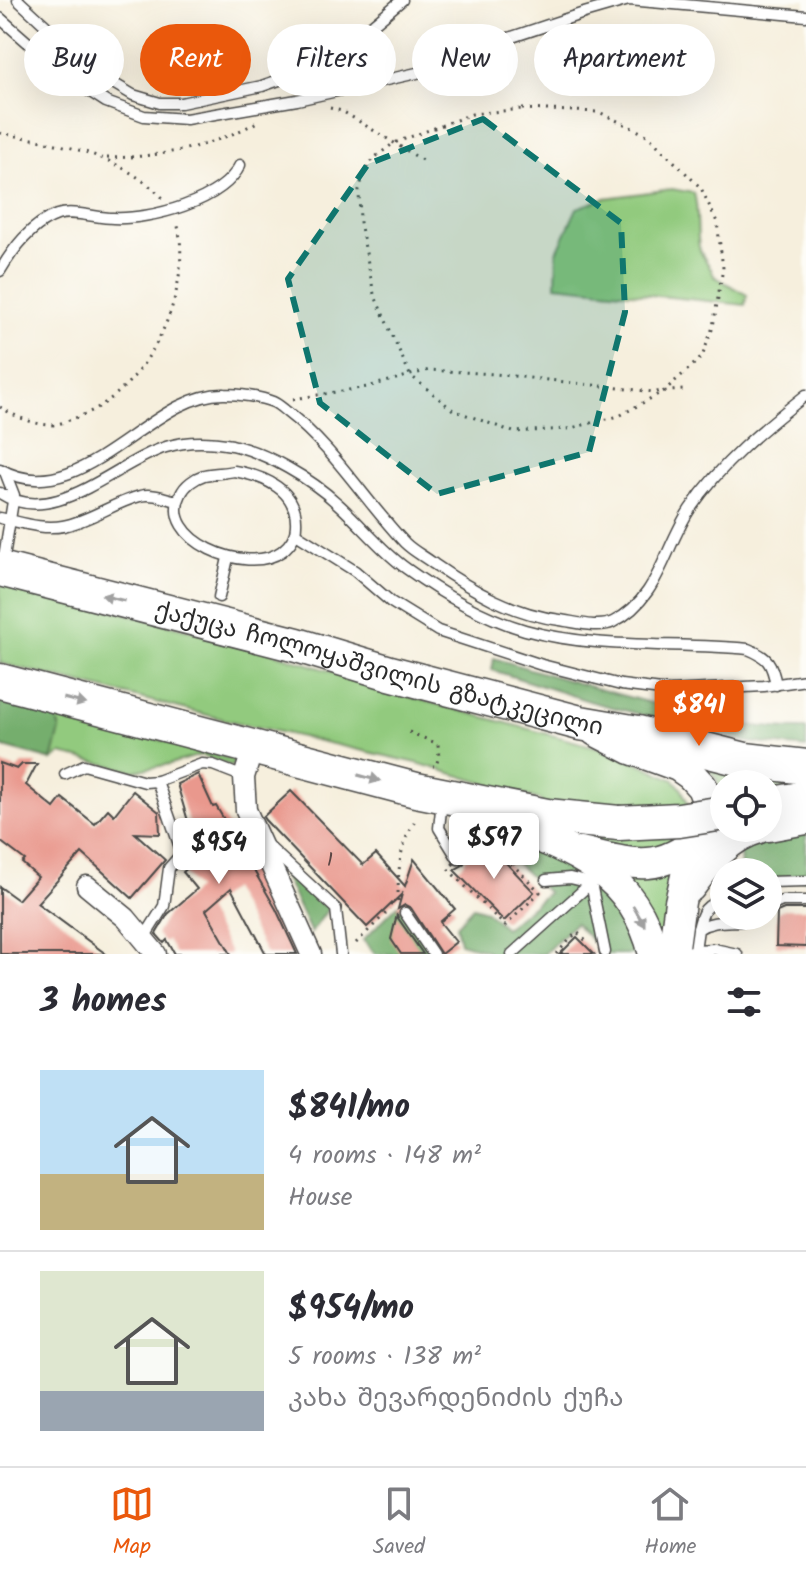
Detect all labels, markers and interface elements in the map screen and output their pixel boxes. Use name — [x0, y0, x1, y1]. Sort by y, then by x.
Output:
chip: Buy — [24, 24, 124, 96]
chip: Rent — [140, 24, 251, 96]
chip: Filters — [267, 24, 396, 96]
chip: New — [412, 24, 518, 96]
chip: Apartment — [534, 24, 715, 96]
one-way arrow — [100, 591, 125, 603]
street label: ქაქუცა ჩოლოყაშვილის გზატკეცილი — [150, 591, 606, 748]
pin: $841 — [652, 680, 746, 748]
text: $841 — [673, 685, 725, 727]
one-way arrow — [63, 695, 88, 707]
map controls — [710, 770, 782, 930]
button: locate — [710, 770, 782, 842]
one-way arrow — [358, 772, 382, 785]
pin: $597 — [447, 813, 541, 881]
pin: $954 — [172, 818, 266, 886]
text: $597 — [467, 818, 521, 860]
text: $954 — [191, 823, 247, 865]
house number: 1 — [327, 845, 333, 877]
button: layers — [710, 858, 782, 930]
one-way arrow — [632, 905, 646, 927]
text: 3 homes — [40, 975, 167, 1029]
icon: filters — [722, 980, 766, 1024]
text: $841/mo — [288, 1081, 410, 1135]
icon: home — [104, 1102, 200, 1198]
text: 4 rooms · 148 m² — [288, 1135, 481, 1177]
text: House — [288, 1177, 352, 1219]
text: $954/mo — [288, 1282, 414, 1336]
icon: home — [104, 1303, 200, 1399]
text: 5 rooms · 138 m² — [288, 1336, 481, 1378]
text: კახა შევარდენიძის ქუჩა — [288, 1378, 624, 1420]
tab: Map — [110, 1482, 154, 1565]
tab: Saved — [373, 1482, 425, 1565]
tab: Home — [644, 1482, 696, 1565]

